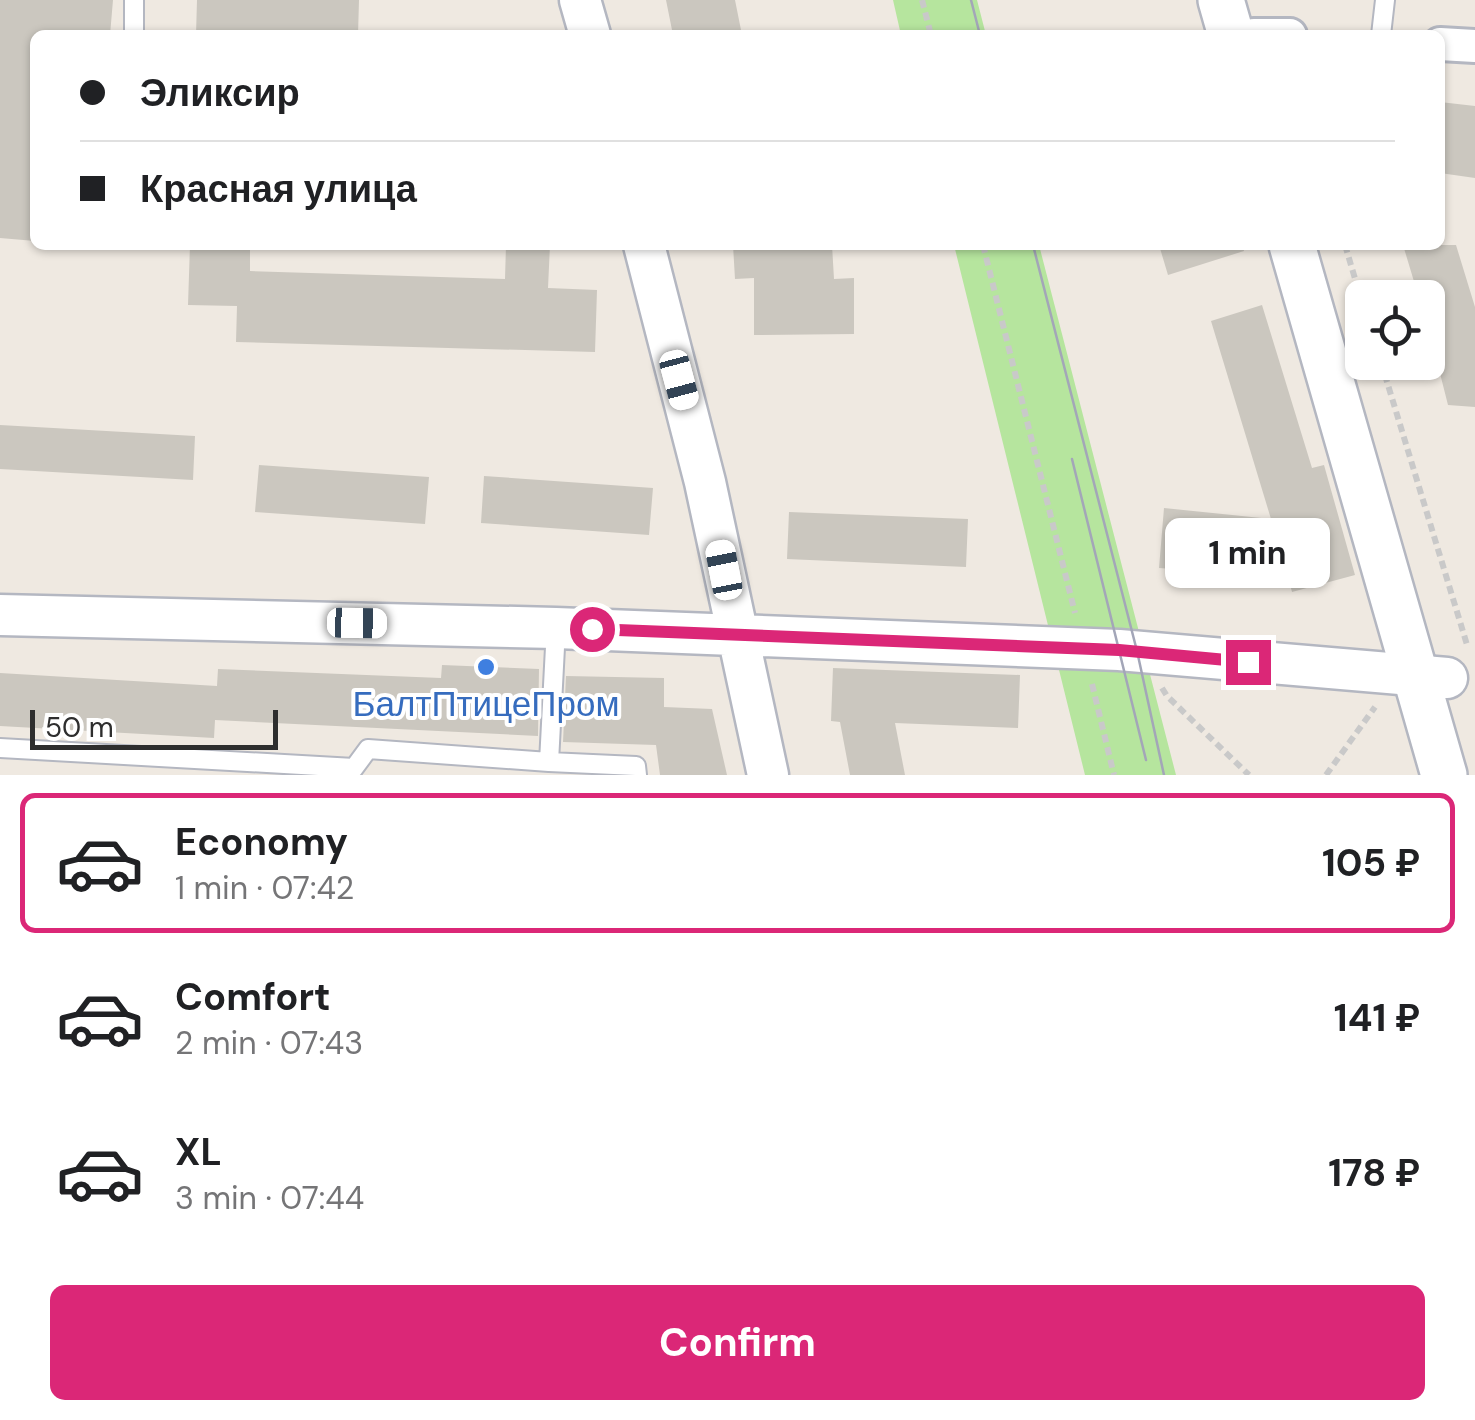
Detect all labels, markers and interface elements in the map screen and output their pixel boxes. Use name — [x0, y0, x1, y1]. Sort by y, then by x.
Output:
text: Эликсир — [140, 68, 300, 118]
text: Красная улица — [140, 164, 417, 214]
map controls — [1345, 280, 1445, 380]
button: locate — [1345, 280, 1445, 380]
car — [657, 347, 701, 413]
callout: 1 min — [1166, 517, 1330, 587]
text: 1 min — [1209, 532, 1286, 574]
car — [704, 538, 744, 602]
car — [327, 607, 387, 639]
route start — [570, 607, 615, 652]
route end — [1226, 640, 1271, 685]
marker: БалтПтицеПром — [475, 656, 497, 678]
place label: БалтПтицеПром — [353, 681, 619, 727]
scale bar — [30, 705, 278, 750]
text: 50 m — [45, 709, 114, 746]
text: Economy — [175, 817, 348, 867]
icon: car — [55, 818, 145, 908]
text: 105 ₽ — [1322, 838, 1420, 888]
text: 1 min · 07:42 — [175, 867, 354, 909]
text: Comfort — [175, 972, 331, 1022]
icon: car — [55, 973, 145, 1063]
text: 141 ₽ — [1334, 993, 1420, 1043]
text: 2 min · 07:43 — [175, 1022, 363, 1064]
text: XL — [175, 1127, 222, 1177]
icon: car — [55, 1128, 145, 1218]
text: 178 ₽ — [1328, 1148, 1420, 1198]
text: 3 min · 07:44 — [175, 1177, 364, 1219]
button: Confirm — [50, 1285, 1425, 1400]

